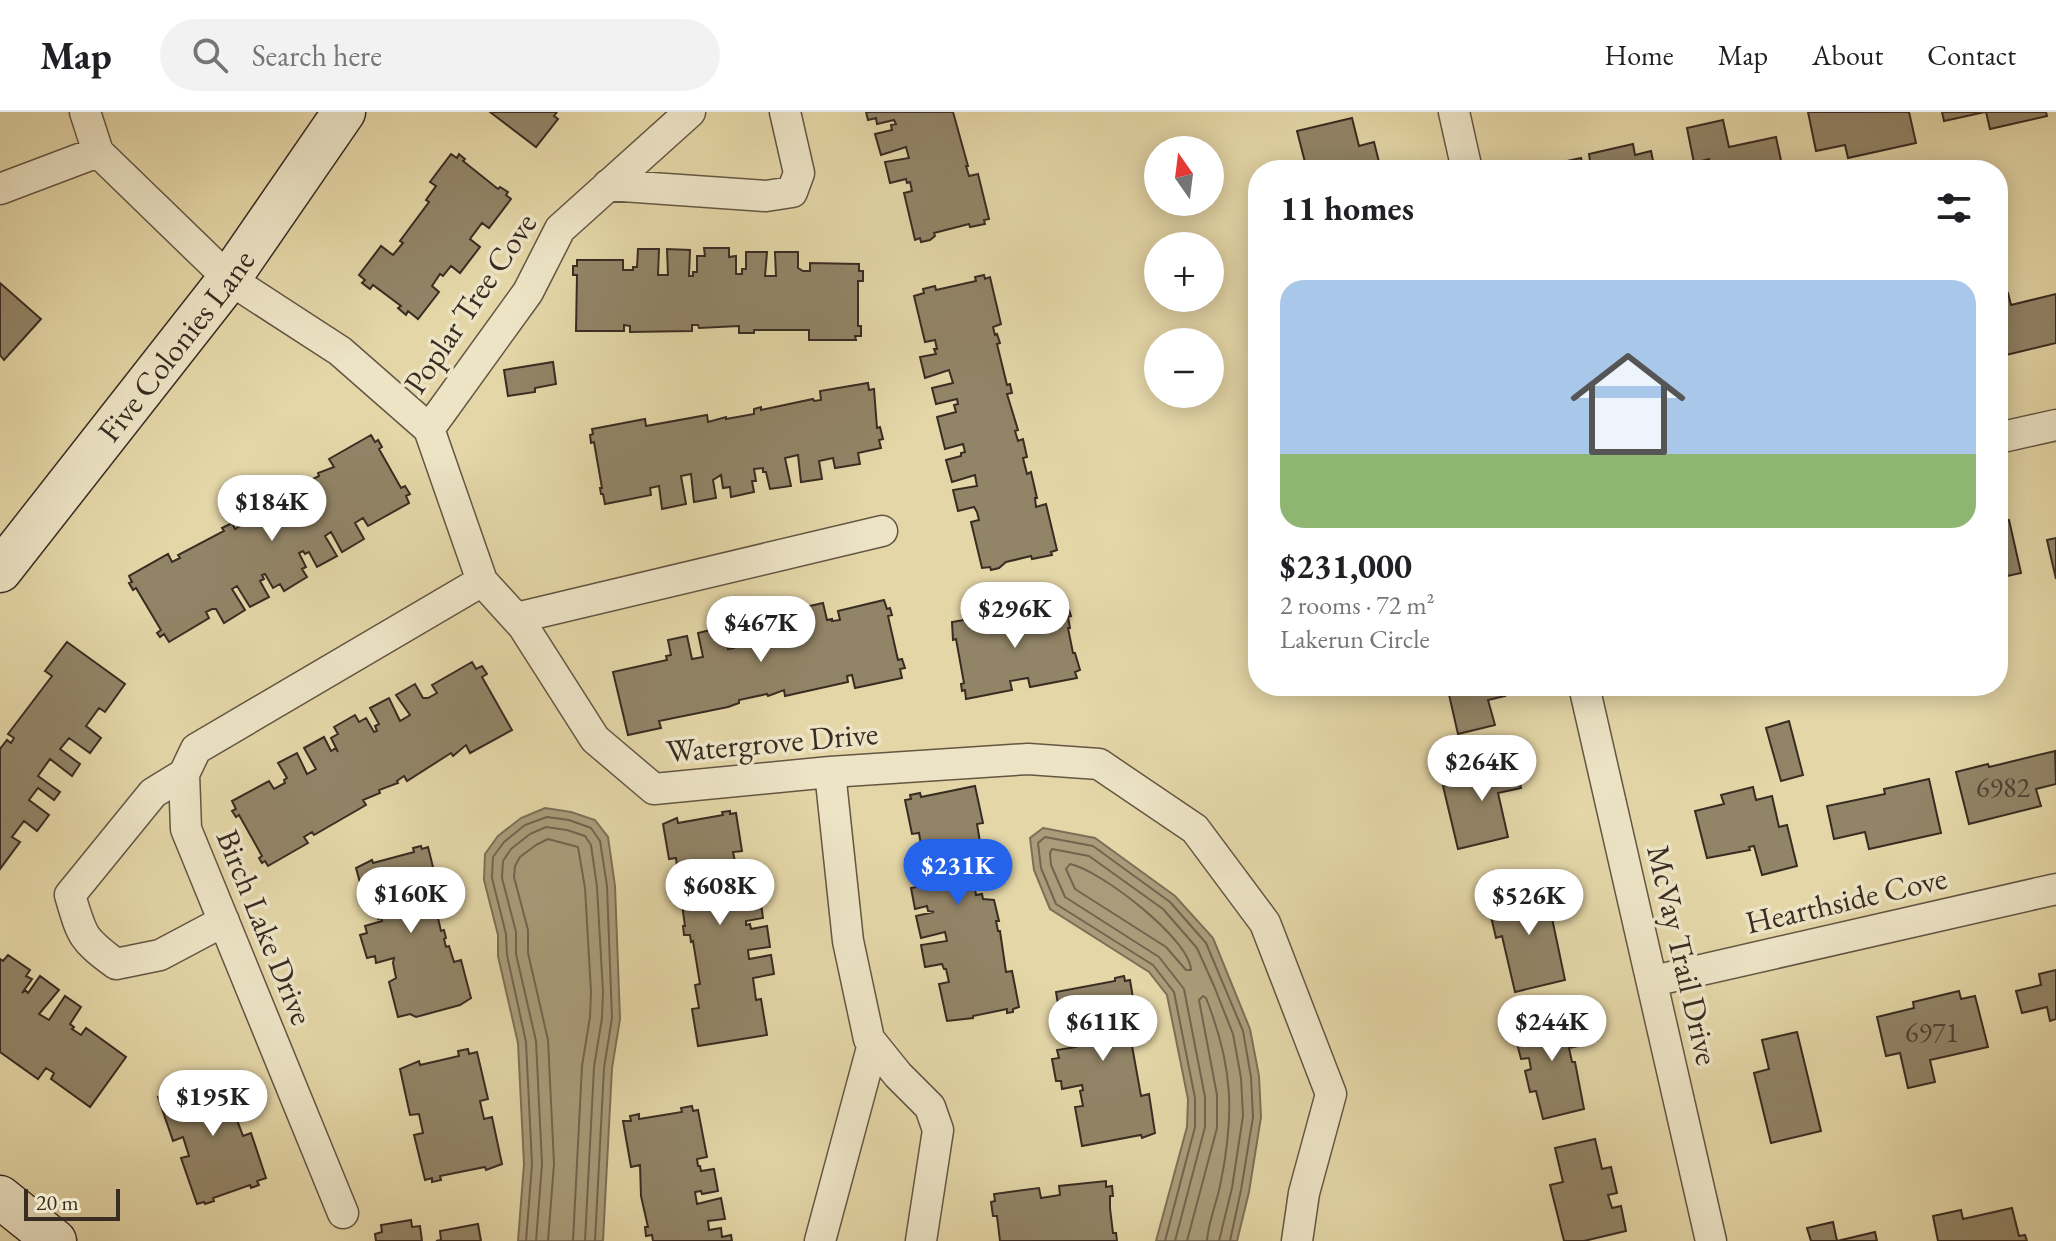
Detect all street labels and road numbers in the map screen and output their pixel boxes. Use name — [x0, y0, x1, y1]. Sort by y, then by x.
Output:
street label: Poplar Tree Cove — [394, 204, 546, 402]
street label: Five Colonies Lane — [88, 241, 264, 451]
street label: Watergrove Drive — [664, 712, 880, 772]
street label: Birch Lake Drive — [207, 823, 323, 1031]
street label: McVay Trail Drive — [1637, 841, 1729, 1069]
street label: Hearthside Cove — [1741, 856, 1951, 944]

